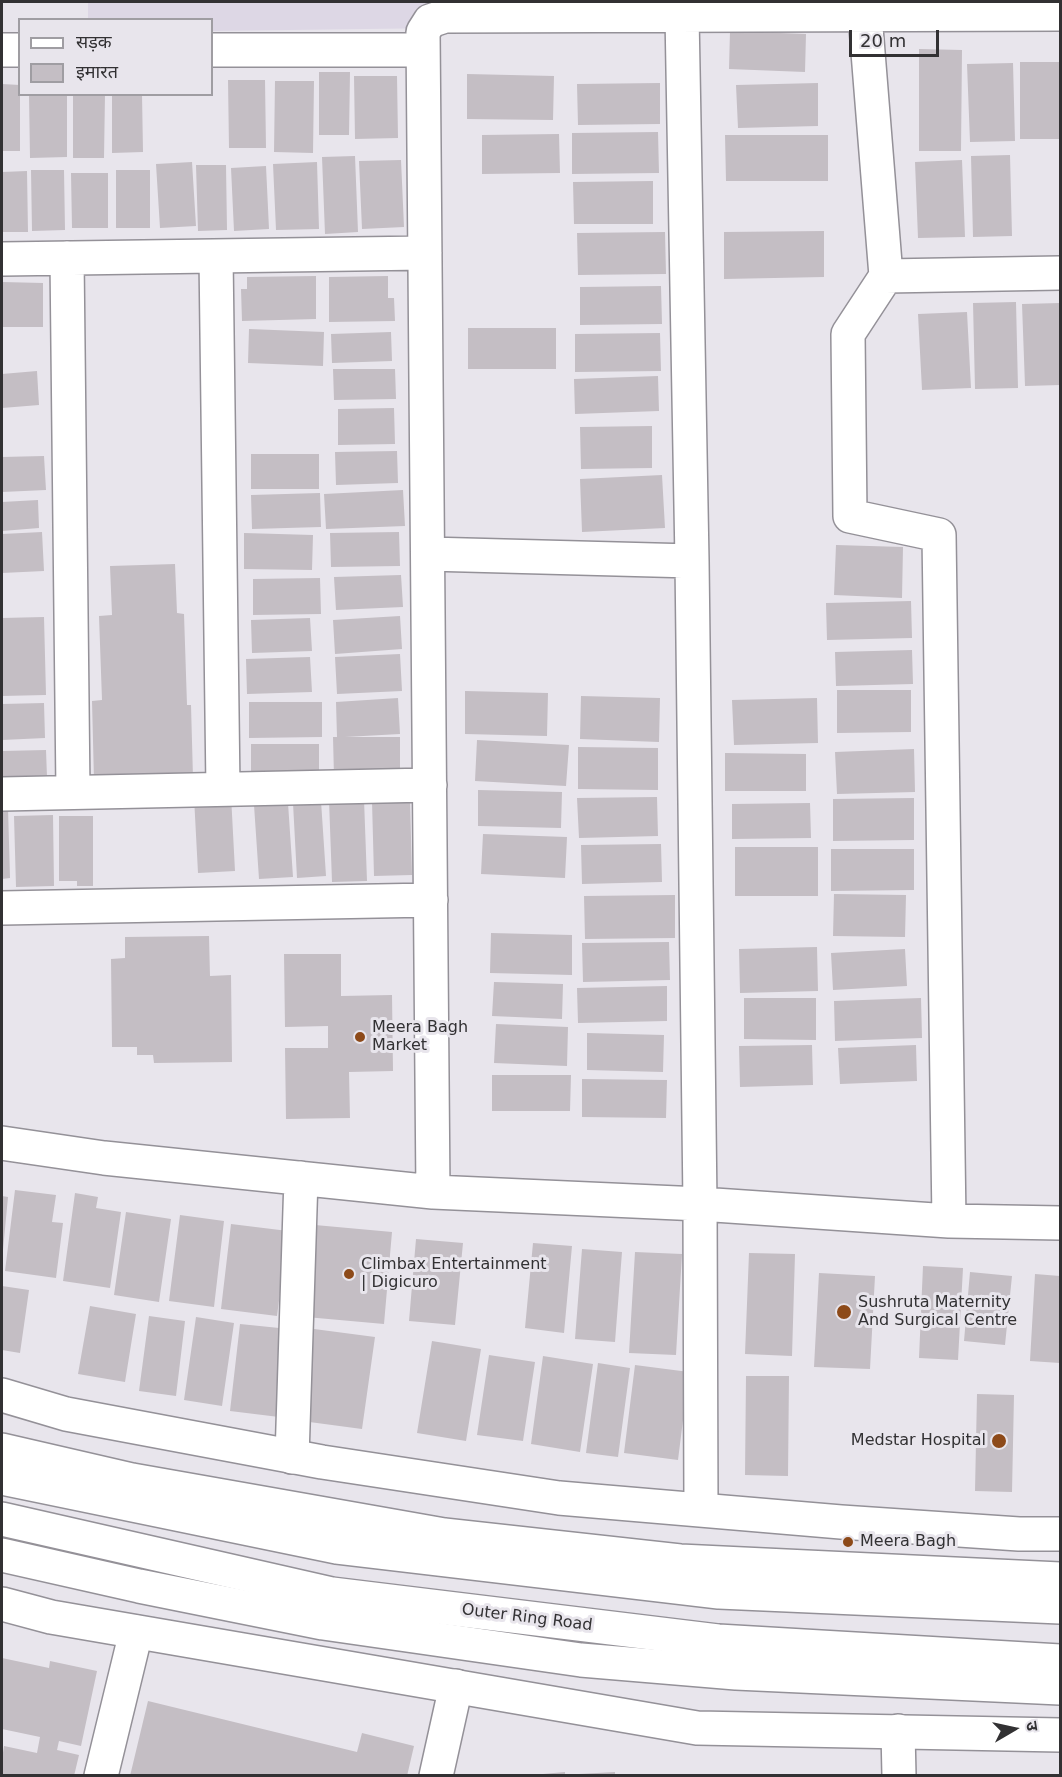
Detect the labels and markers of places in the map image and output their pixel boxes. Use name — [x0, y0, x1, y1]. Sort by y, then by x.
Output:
place label: Meera Bagh Market — [372, 1018, 468, 1056]
marker: Meera Bagh Market — [353, 1030, 367, 1044]
place label: Climbax Entertainment | Digicuro — [361, 1255, 547, 1293]
marker: Climbax Entertainment | Digicuro — [342, 1267, 356, 1281]
place label: Sushruta Maternity And Surgical Centre — [858, 1293, 1017, 1331]
marker: Sushruta Maternity And Surgical Centre — [835, 1303, 853, 1321]
place label: Medstar Hospital — [851, 1431, 986, 1451]
marker: Medstar Hospital — [990, 1432, 1008, 1450]
place label: Meera Bagh — [860, 1532, 956, 1552]
marker: Meera Bagh — [841, 1535, 855, 1549]

